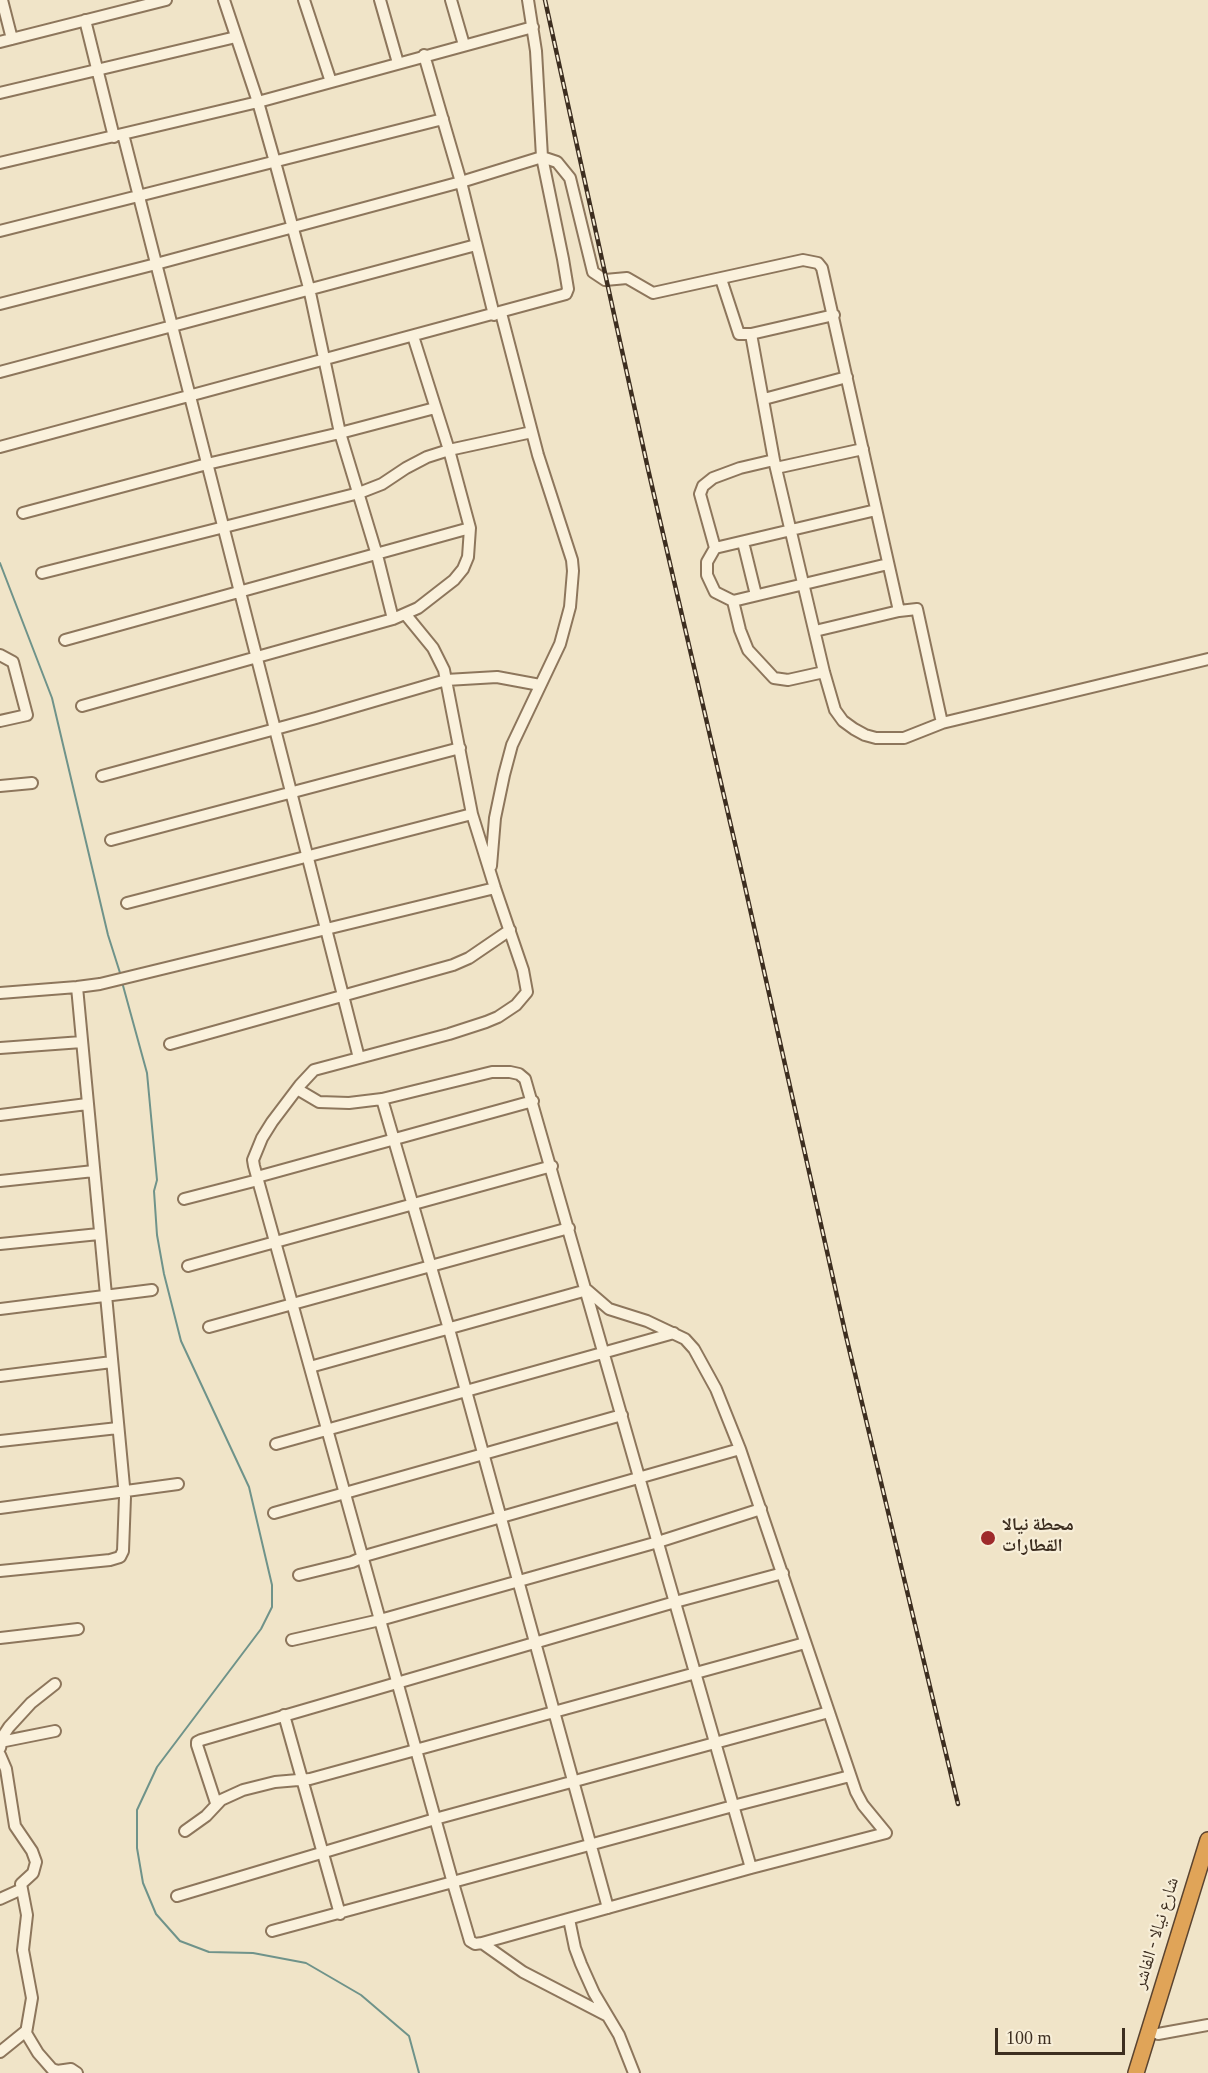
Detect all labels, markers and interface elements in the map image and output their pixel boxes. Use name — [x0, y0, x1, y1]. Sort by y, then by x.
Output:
place label: محطة نيالا القطارات — [1002, 1517, 1074, 1559]
marker: محطة نيالا القطارات — [979, 1529, 997, 1547]
street label: شارع نيالا - الفاشر — [1132, 1875, 1186, 1993]
scale bar — [998, 2016, 1128, 2054]
text: 100 m — [1006, 2028, 1052, 2048]

